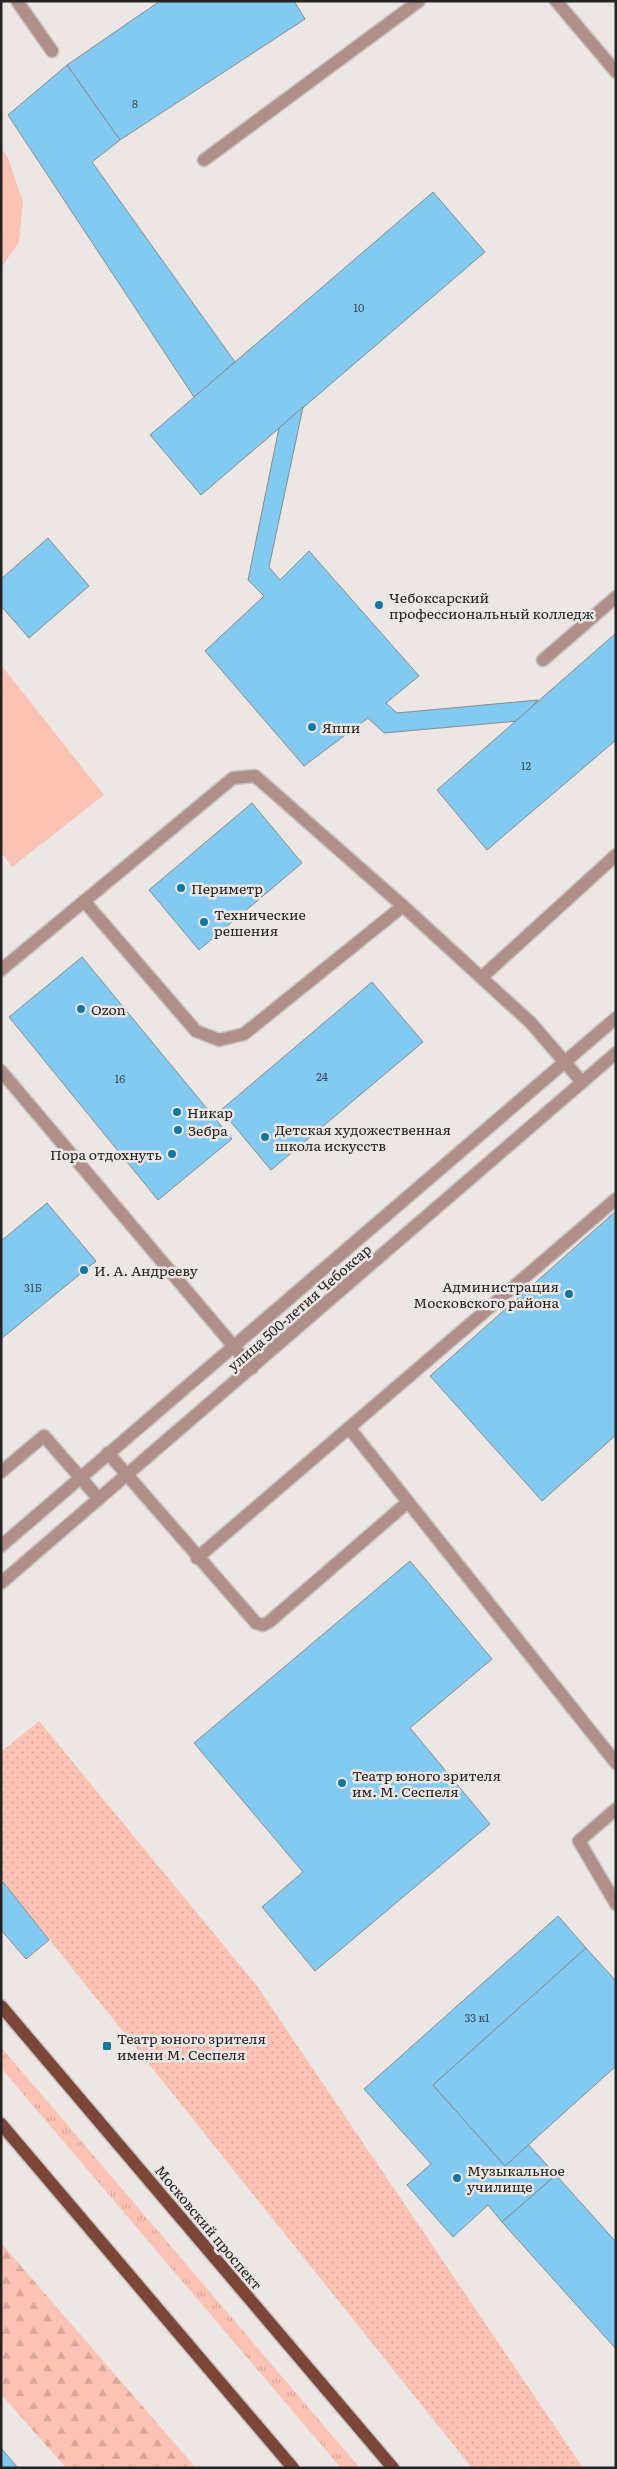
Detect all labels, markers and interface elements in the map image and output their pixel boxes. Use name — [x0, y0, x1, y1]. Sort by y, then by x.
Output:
house number: 8 — [132, 95, 138, 111]
house number: 10 — [354, 299, 364, 315]
place label: Чебоксарский профессиональный колледж — [389, 587, 594, 623]
marker: Чебоксарский профессиональный колледж — [373, 599, 385, 611]
place label: Яппи — [322, 717, 360, 737]
marker: Яппи — [306, 721, 318, 733]
house number: 12 — [521, 757, 531, 773]
place label: Периметр — [191, 878, 263, 898]
marker: Периметр — [175, 882, 187, 894]
place label: Технические решения — [214, 904, 306, 940]
marker: Технические решения — [198, 916, 210, 928]
place label: Ozon — [91, 999, 126, 1019]
marker: Ozon — [75, 1003, 87, 1015]
house number: 24 — [316, 1068, 328, 1084]
house number: 16 — [115, 1070, 125, 1086]
place label: Никар — [187, 1102, 233, 1122]
marker: Никар — [171, 1106, 183, 1118]
place label: Детская художественная школа искусств — [275, 1119, 451, 1155]
place label: Зебра — [188, 1120, 228, 1140]
marker: Зебра — [172, 1124, 184, 1136]
marker: Детская художественная школа искусств — [259, 1131, 271, 1143]
place label: Пора отдохнуть — [50, 1144, 162, 1164]
marker: Пора отдохнуть — [166, 1148, 178, 1160]
street label: улица 500-летия Чебоксар — [223, 1239, 375, 1375]
place label: И. А. Андрееву — [94, 1260, 199, 1280]
marker: И. А. Андрееву — [78, 1264, 90, 1276]
place label: Администрация Московского района — [413, 1276, 559, 1312]
house number: 31Б — [24, 1279, 42, 1295]
marker: Администрация Московского района — [563, 1288, 575, 1300]
place label: Театр юного зрителя им. М. Сеспеля — [352, 1765, 501, 1801]
marker: Театр юного зрителя им. М. Сеспеля — [336, 1777, 348, 1789]
house number: 33 к1 — [465, 2009, 490, 2025]
place label: Театр юного зрителя имени М. Сеспеля — [117, 2028, 266, 2064]
marker: Театр юного зрителя имени М. Сеспеля — [101, 2040, 113, 2052]
street label: Московский проспект — [151, 2160, 267, 2294]
place label: Музыкальное училище — [467, 2160, 565, 2196]
marker: Музыкальное училище — [451, 2172, 463, 2184]

